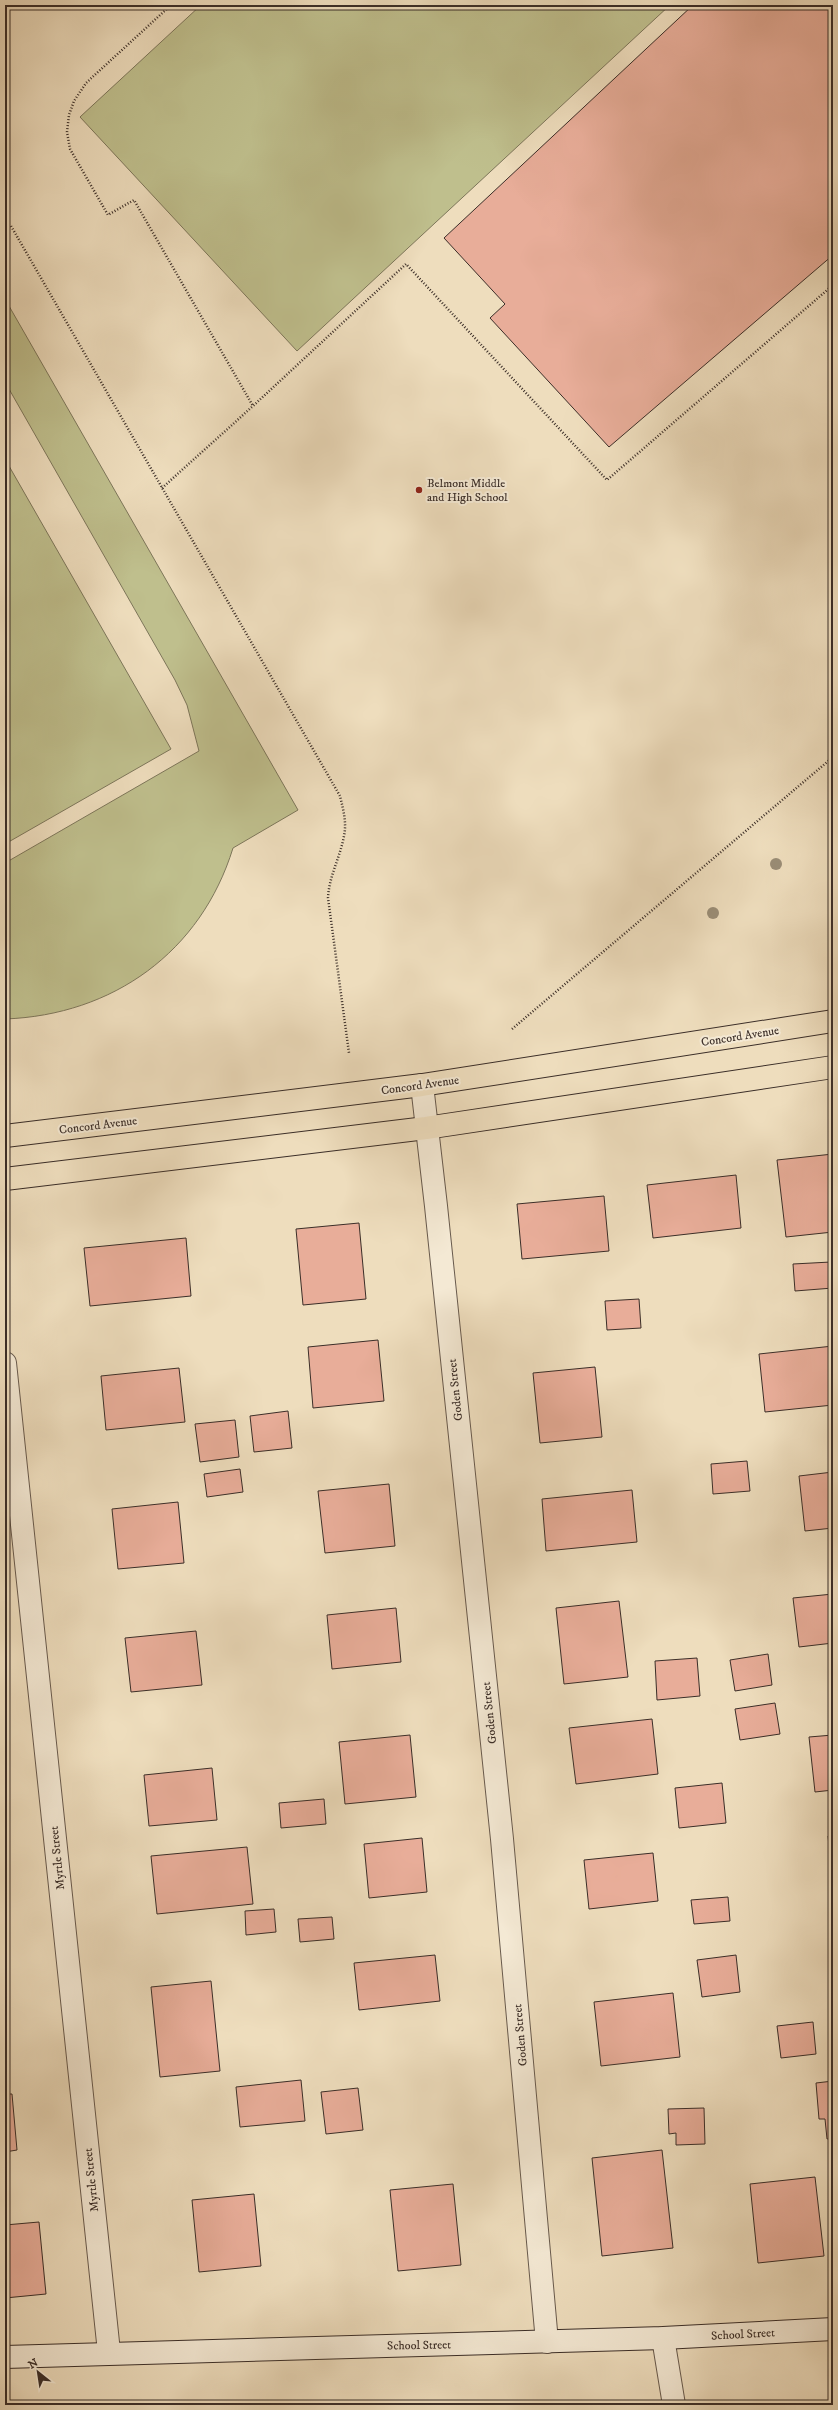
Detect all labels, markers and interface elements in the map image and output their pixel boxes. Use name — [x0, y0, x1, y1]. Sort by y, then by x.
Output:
place label: Belmont Middle and High School — [427, 476, 508, 505]
marker: Belmont Middle and High School — [414, 485, 424, 495]
street label: Concord Avenue — [700, 1023, 780, 1050]
street label: Concord Avenue — [380, 1073, 460, 1098]
street label: Concord Avenue — [58, 1113, 138, 1138]
street label: Goden Street — [445, 1358, 466, 1422]
street label: Goden Street — [479, 1681, 500, 1745]
street label: Myrtle Street — [47, 1825, 68, 1891]
street label: Goden Street — [510, 2003, 531, 2067]
street label: Myrtle Street — [81, 2147, 102, 2213]
street label: School Street — [711, 2325, 775, 2344]
street label: School Street — [387, 2337, 451, 2354]
north arrow — [18, 2352, 58, 2392]
text: N — [26, 2356, 41, 2373]

